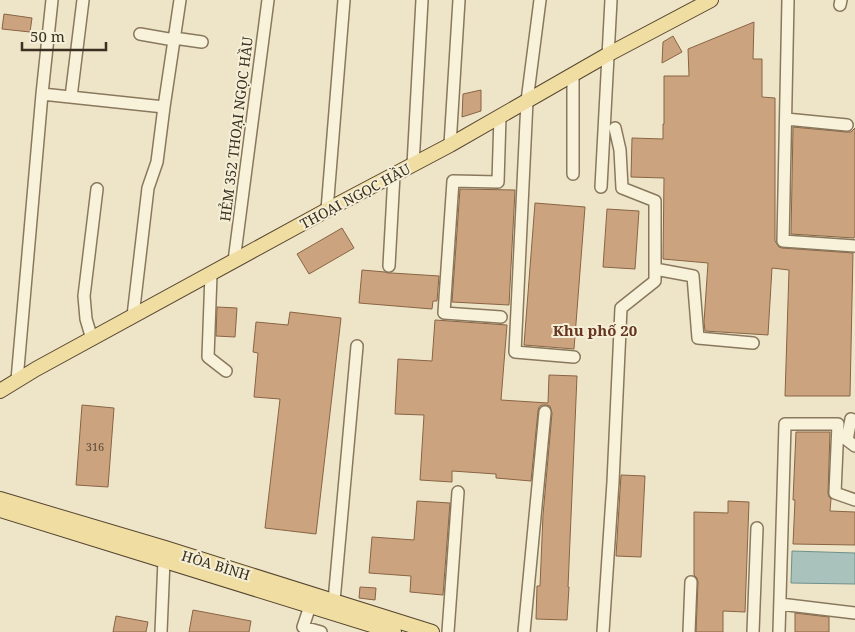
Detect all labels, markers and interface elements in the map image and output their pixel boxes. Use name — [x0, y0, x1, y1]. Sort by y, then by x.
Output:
scale bar — [22, 20, 106, 52]
text: 50 m — [30, 26, 65, 46]
street label: HẺM 352 THOẠI NGỌC HẦU — [215, 35, 257, 223]
street label: THOẠI NGỌC HẦU — [296, 159, 414, 233]
district label: Khu phố 20 — [553, 320, 637, 340]
house number: 316 — [86, 439, 104, 454]
street label: HÒA BÌNH — [179, 546, 253, 584]

